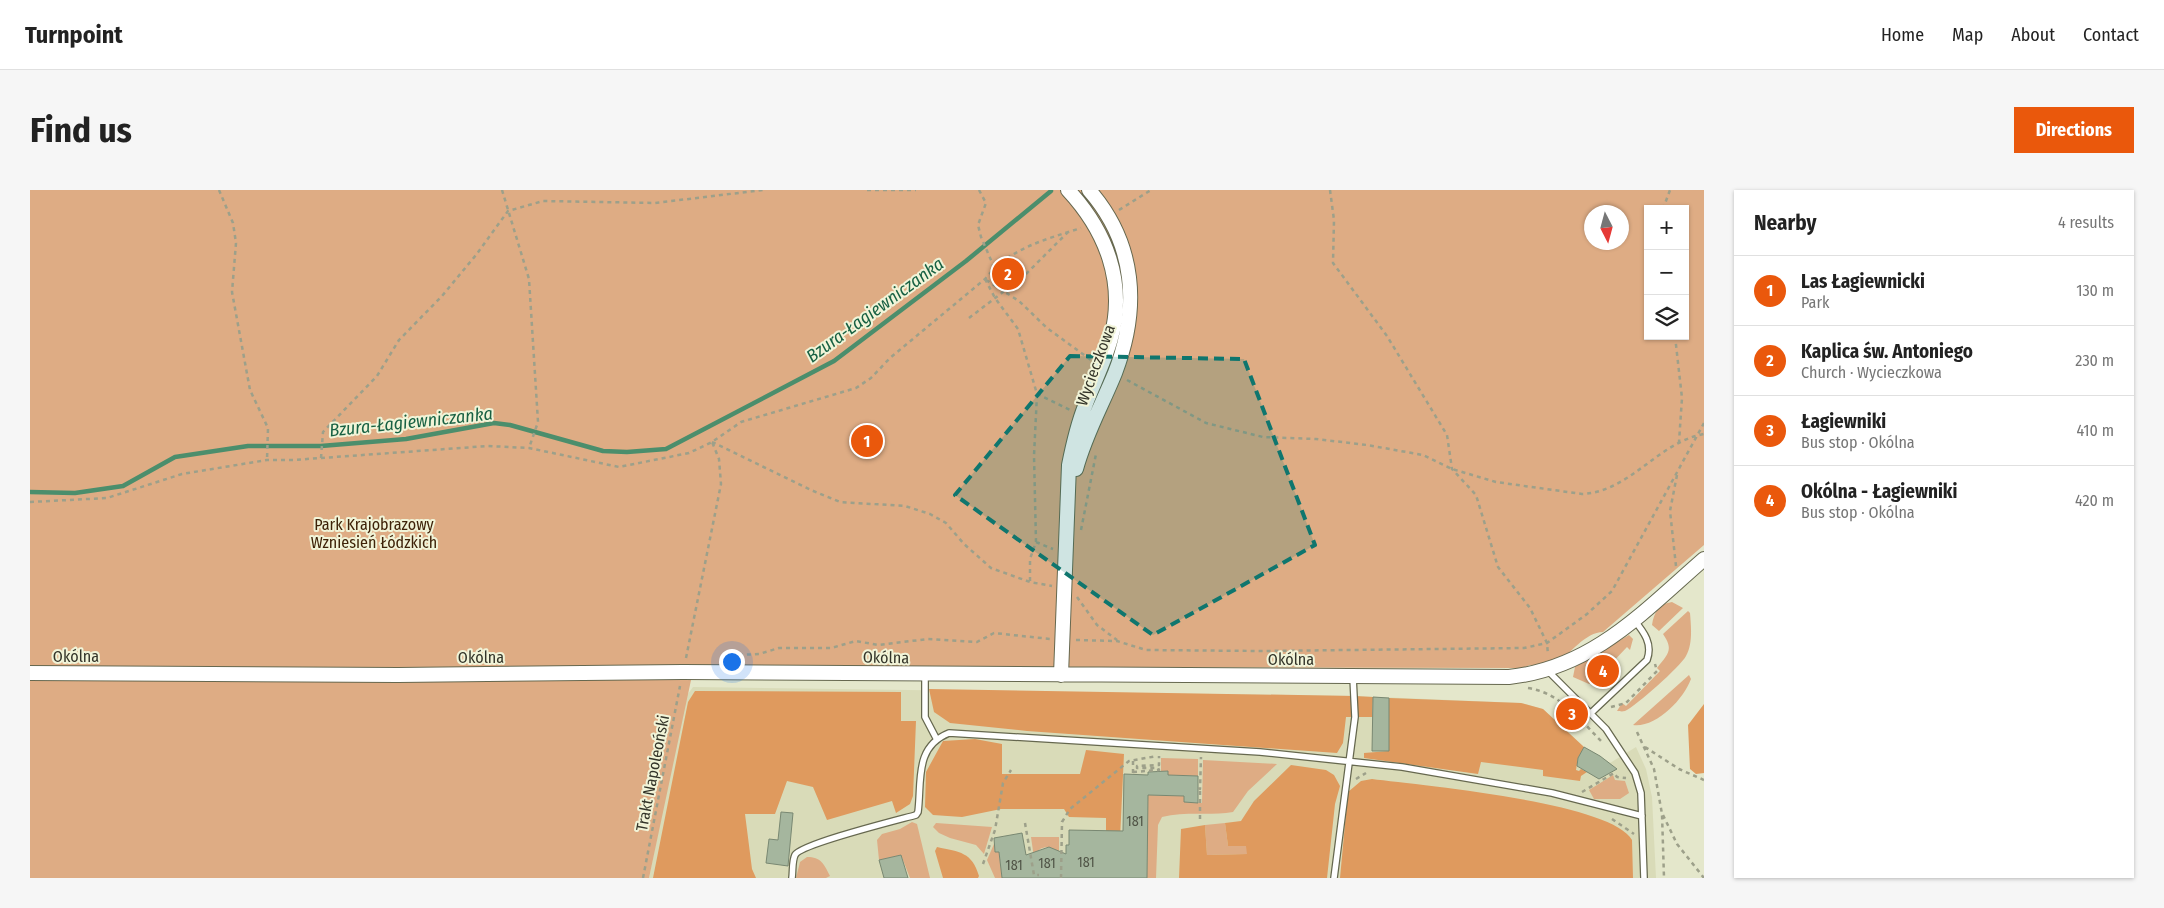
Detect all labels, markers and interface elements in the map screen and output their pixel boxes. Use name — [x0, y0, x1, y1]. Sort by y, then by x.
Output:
text: Turnpoint — [25, 21, 123, 49]
text: Home — [1881, 24, 1924, 46]
text: Map — [1952, 24, 1983, 46]
text: About — [2011, 24, 2055, 46]
text: Contact — [2083, 24, 2139, 46]
button: Directions — [2014, 107, 2134, 153]
text: Find us — [30, 109, 132, 151]
north arrow — [1584, 205, 1629, 250]
map controls — [1644, 205, 1689, 340]
button: + — [1644, 205, 1689, 250]
text: Nearby — [1754, 210, 1816, 236]
text: 4 results — [2058, 213, 2114, 232]
button: − — [1644, 250, 1689, 295]
water label: Bzura-Łagiewniczanka — [802, 253, 948, 367]
pin: 2 — [992, 255, 1024, 293]
text: Las Łagiewnicki — [1801, 270, 1925, 293]
text: 1 — [1767, 281, 1773, 300]
text: 130 m — [2076, 281, 2114, 300]
text: Park — [1801, 293, 1829, 312]
button: layers — [1644, 295, 1689, 340]
street label: Wycieczkowa — [1072, 322, 1119, 408]
text: Kaplica św. Antoniego — [1801, 340, 1973, 363]
text: 2 — [1766, 351, 1774, 370]
text: 230 m — [2075, 351, 2114, 370]
text: Church · Wycieczkowa — [1801, 363, 1942, 382]
water label: Bzura-Łagiewniczanka — [328, 402, 494, 442]
text: Łagiewniki — [1801, 410, 1886, 433]
text: 3 — [1766, 421, 1774, 440]
text: 410 m — [2076, 421, 2114, 440]
pin: 1 — [851, 422, 883, 460]
text: Bus stop · Okólna — [1801, 433, 1915, 452]
text: Okólna - Łagiewniki — [1801, 480, 1957, 503]
text: 4 — [1766, 491, 1774, 510]
text: 420 m — [2075, 491, 2114, 510]
text: Bus stop · Okólna — [1801, 503, 1915, 522]
park label: Park Krajobrazowy Wzniesień Łódzkich — [311, 515, 437, 552]
street label: Okólna — [53, 647, 99, 666]
street label: Okólna — [458, 648, 504, 667]
street label: Okólna — [863, 648, 909, 667]
your location — [719, 649, 745, 675]
street label: Okólna — [1268, 650, 1314, 669]
pin: 4 — [1587, 652, 1619, 690]
pin: 3 — [1556, 695, 1588, 733]
street label: Trakt Napoleoński — [632, 713, 673, 833]
house number: 181 — [1126, 813, 1144, 830]
house number: 181 — [1077, 854, 1095, 871]
house number: 181 — [1038, 855, 1056, 872]
house number: 181 — [1005, 857, 1023, 874]

